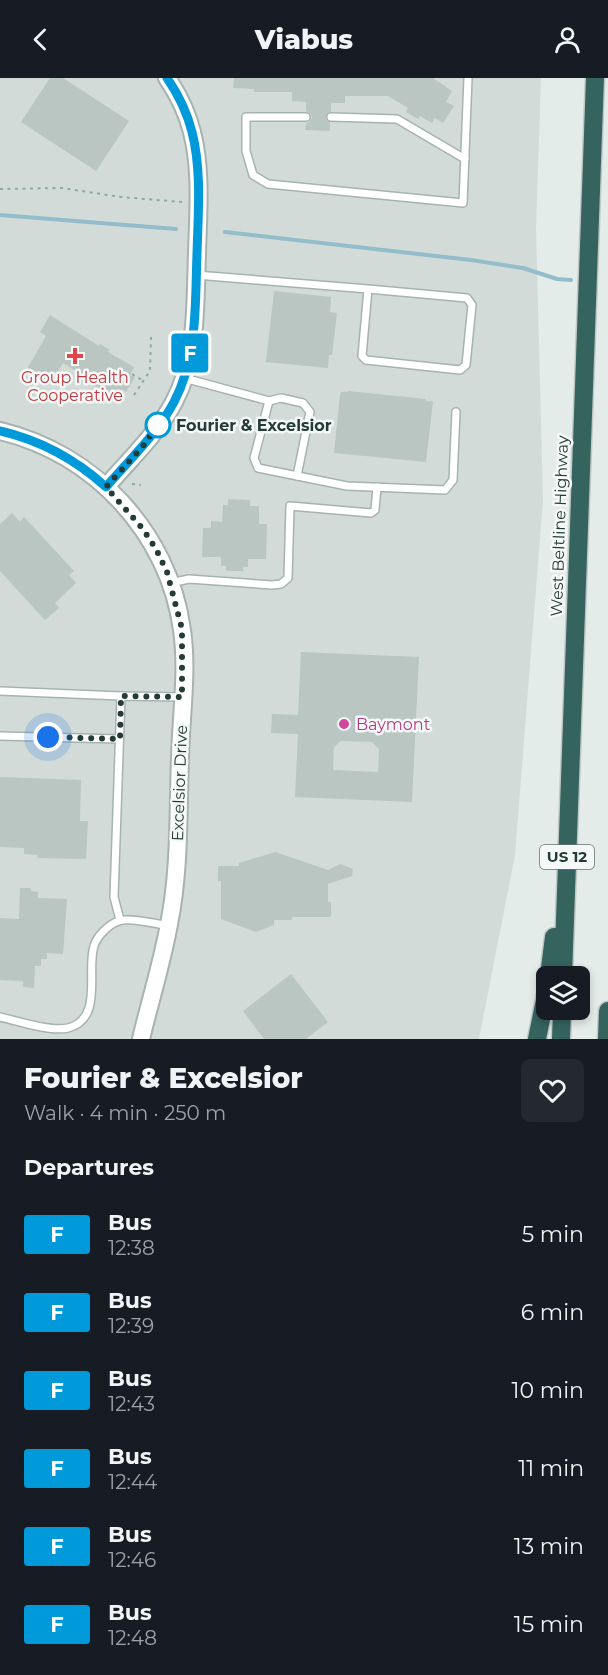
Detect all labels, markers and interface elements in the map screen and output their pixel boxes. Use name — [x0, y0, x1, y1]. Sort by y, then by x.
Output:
icon: back — [24, 23, 57, 56]
text: Viabus — [255, 23, 353, 56]
icon: person — [551, 23, 584, 56]
line badge: F — [170, 334, 210, 372]
text: F — [183, 341, 197, 366]
marker: Group Health Cooperative — [66, 347, 84, 365]
place label: Group Health Cooperative — [21, 368, 129, 405]
marker: Fourier & Excelsior — [145, 412, 171, 438]
place label: Fourier & Excelsior — [176, 416, 332, 435]
street label: West Beltline Highway — [547, 435, 572, 617]
place label: Baymont — [356, 715, 431, 734]
marker: Baymont — [337, 717, 351, 731]
your location — [33, 722, 63, 752]
street label: Excelsior Drive — [168, 725, 191, 841]
road number: US 12 — [540, 845, 594, 869]
map controls — [536, 966, 590, 1020]
button: layers — [536, 966, 590, 1020]
button: heart — [521, 1059, 584, 1122]
text: Fourier & Excelsior — [24, 1061, 303, 1095]
text: Walk · 4 min · 250 m — [24, 1101, 226, 1125]
text: Departures — [24, 1154, 154, 1181]
text: Bus — [108, 1209, 152, 1236]
text: 5 min — [522, 1221, 584, 1248]
text: F — [50, 1222, 64, 1247]
text: 12:38 — [108, 1236, 155, 1260]
text: Bus — [108, 1287, 152, 1314]
text: 6 min — [521, 1299, 584, 1326]
text: F — [50, 1300, 64, 1325]
text: 12:39 — [108, 1314, 154, 1338]
text: Bus — [108, 1365, 152, 1392]
text: 10 min — [512, 1377, 584, 1404]
text: F — [50, 1378, 64, 1403]
text: 12:43 — [108, 1392, 155, 1416]
text: Bus — [108, 1443, 152, 1470]
text: 11 min — [518, 1455, 584, 1482]
text: F — [50, 1456, 64, 1481]
text: 12:44 — [108, 1470, 157, 1494]
text: Bus — [108, 1521, 152, 1548]
text: 13 min — [514, 1533, 584, 1560]
text: F — [50, 1534, 64, 1559]
text: 12:46 — [108, 1548, 156, 1572]
text: Bus — [108, 1599, 152, 1626]
text: 15 min — [514, 1611, 584, 1638]
text: F — [50, 1612, 64, 1637]
text: 12:48 — [108, 1626, 157, 1650]

